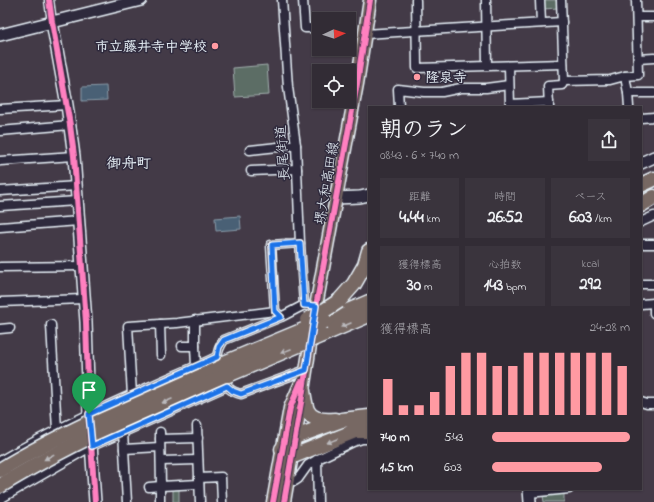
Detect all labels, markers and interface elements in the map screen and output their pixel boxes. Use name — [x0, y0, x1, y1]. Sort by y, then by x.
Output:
north arrow — [312, 12, 356, 56]
map controls — [312, 12, 356, 108]
place label: 市立藤井寺中学校 — [95, 37, 207, 58]
marker: 市立藤井寺中学校 — [210, 41, 220, 51]
button: locate — [312, 64, 356, 108]
place label: 隆泉寺 — [425, 68, 467, 89]
marker: 隆泉寺 — [412, 72, 422, 82]
text: 朝のラン — [380, 115, 468, 147]
button: share — [588, 119, 630, 161]
street label: 長尾街道 — [271, 124, 296, 182]
street label: 堺大和高田線 — [310, 140, 345, 226]
text: 08:43 · 6 × 740 m — [380, 146, 459, 165]
district label: 御舟町 — [106, 153, 152, 175]
text: 距離 — [409, 189, 431, 205]
text: 時間 — [494, 189, 516, 205]
text: ペース — [574, 189, 607, 205]
text: 4.44 — [399, 205, 424, 230]
text: 26:52 — [487, 205, 523, 230]
text: 6:03 — [569, 205, 592, 230]
text: km — [424, 211, 440, 227]
text: /km — [592, 211, 612, 227]
text: kcal — [582, 256, 599, 272]
text: 獲得標高 — [398, 257, 442, 273]
text: 心拍数 — [488, 257, 521, 273]
text: 292 — [579, 272, 601, 297]
text: 30 — [407, 273, 421, 298]
text: 143 — [484, 273, 503, 298]
text: m — [421, 279, 433, 295]
text: bpm — [503, 279, 526, 295]
text: 24–28 m — [590, 318, 630, 337]
text: 獲得標高 — [380, 320, 432, 339]
one-way arrow — [339, 323, 351, 329]
one-way arrow — [280, 348, 292, 354]
pin — [72, 373, 106, 414]
icon: arrive — [78, 379, 100, 401]
one-way arrow — [160, 399, 172, 405]
text: 740 m — [380, 428, 410, 447]
text: 5:43 — [444, 428, 463, 447]
one-way arrow — [325, 438, 337, 444]
one-way arrow — [44, 454, 55, 461]
text: 1.5 km — [380, 458, 413, 477]
text: 6:03 — [444, 458, 462, 477]

